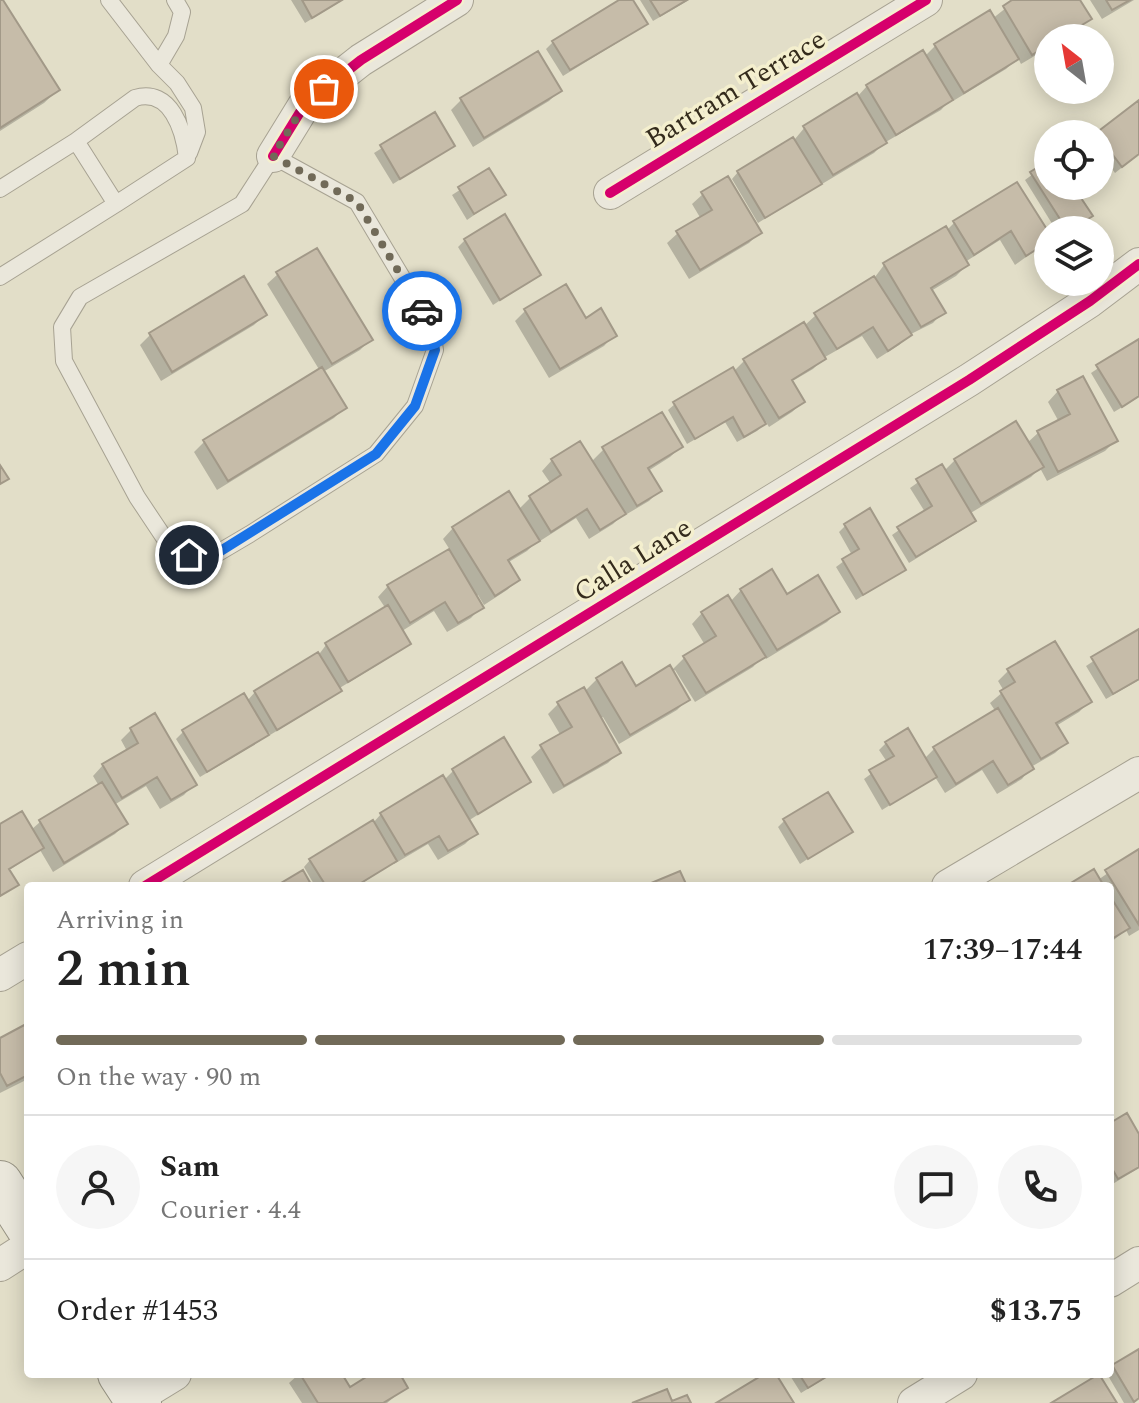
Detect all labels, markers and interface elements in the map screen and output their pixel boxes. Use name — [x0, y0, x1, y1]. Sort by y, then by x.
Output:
street label: Bartram Terrace — [637, 18, 834, 160]
north arrow — [1034, 24, 1114, 104]
map controls — [1034, 24, 1114, 296]
pin — [290, 55, 358, 123]
icon: bag — [302, 67, 346, 111]
button: locate — [1034, 120, 1114, 200]
button: layers — [1034, 216, 1114, 296]
courier — [382, 271, 462, 351]
icon: car — [400, 289, 444, 333]
street label: Calla Lane — [565, 507, 700, 614]
pin — [155, 521, 223, 589]
icon: home — [167, 533, 211, 577]
text: Arriving in — [56, 900, 184, 940]
text: 17:39–17:44 — [923, 927, 1082, 973]
text: 2 min — [56, 930, 191, 1009]
text: On the way · 90 m — [56, 1057, 261, 1097]
text: Sam — [160, 1144, 220, 1190]
button: person — [56, 1145, 140, 1229]
button: chat — [894, 1145, 978, 1229]
button: phone — [998, 1145, 1082, 1229]
text: Courier · 4.4 — [160, 1190, 301, 1230]
text: Order #1453 — [56, 1288, 218, 1334]
text: $13.75 — [990, 1288, 1082, 1334]

